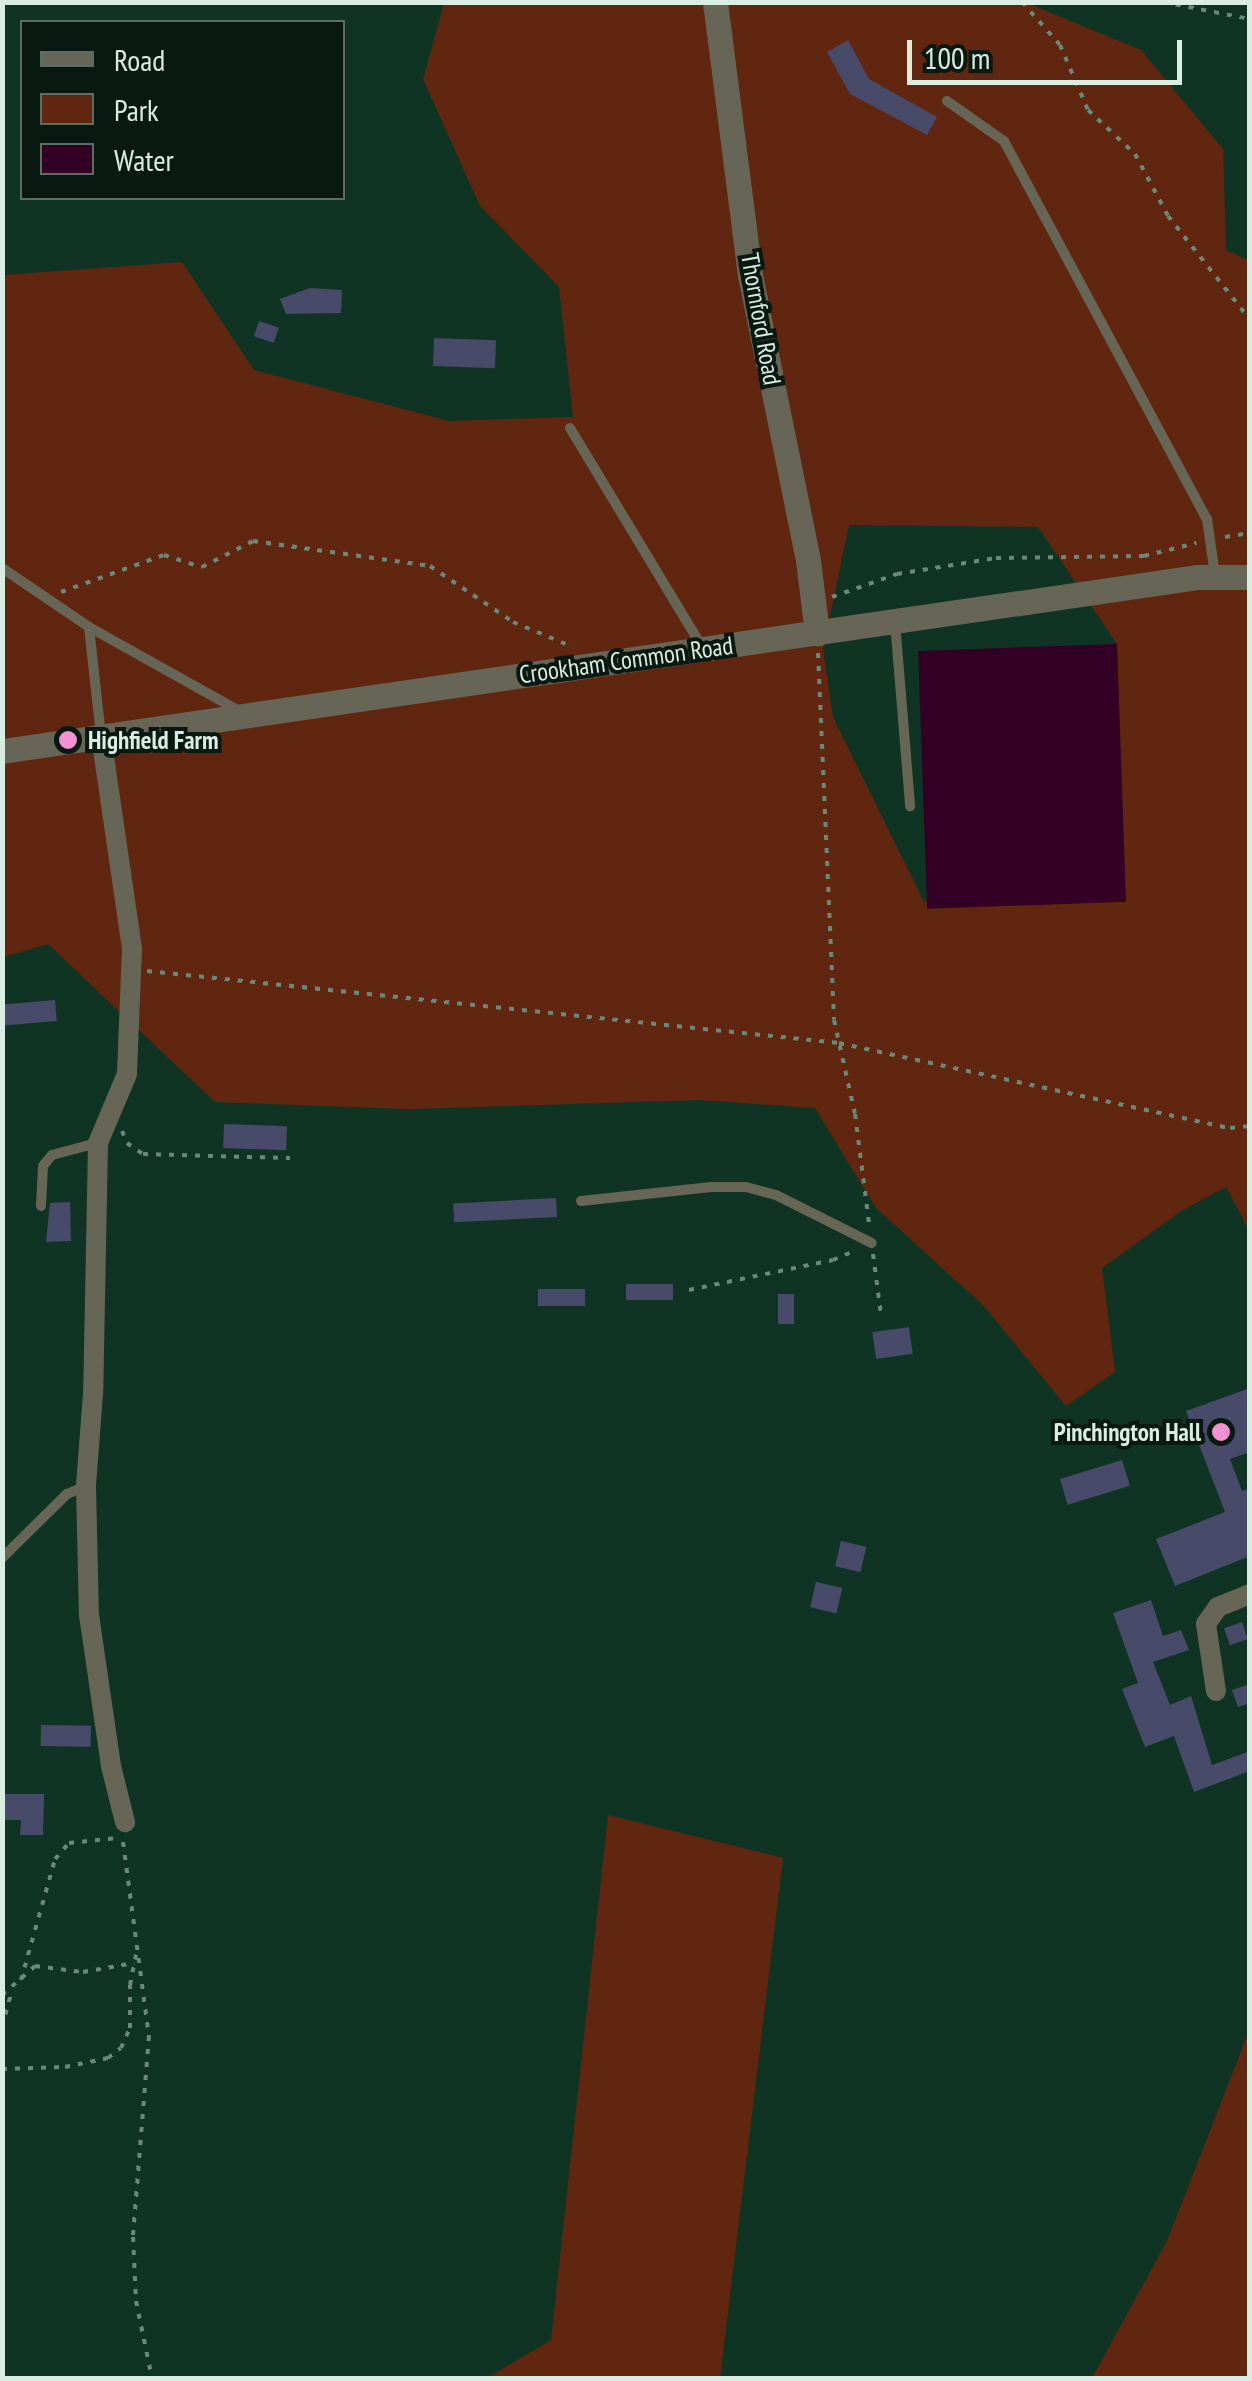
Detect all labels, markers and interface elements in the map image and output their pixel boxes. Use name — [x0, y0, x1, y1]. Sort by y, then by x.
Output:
legend — [20, 20, 345, 200]
scale bar — [912, 20, 1187, 82]
text: 100 m — [924, 38, 990, 77]
text: Road — [114, 40, 165, 79]
text: Park — [114, 90, 159, 129]
text: Water — [114, 140, 174, 179]
street label: Thornford Road — [735, 251, 787, 387]
street label: Crookham Common Road — [517, 630, 735, 690]
place label: Highfield Farm — [88, 725, 218, 755]
marker: Highfield Farm — [57, 729, 79, 751]
place label: Pinchington Hall — [1054, 1417, 1201, 1447]
marker: Pinchington Hall — [1210, 1421, 1232, 1443]

